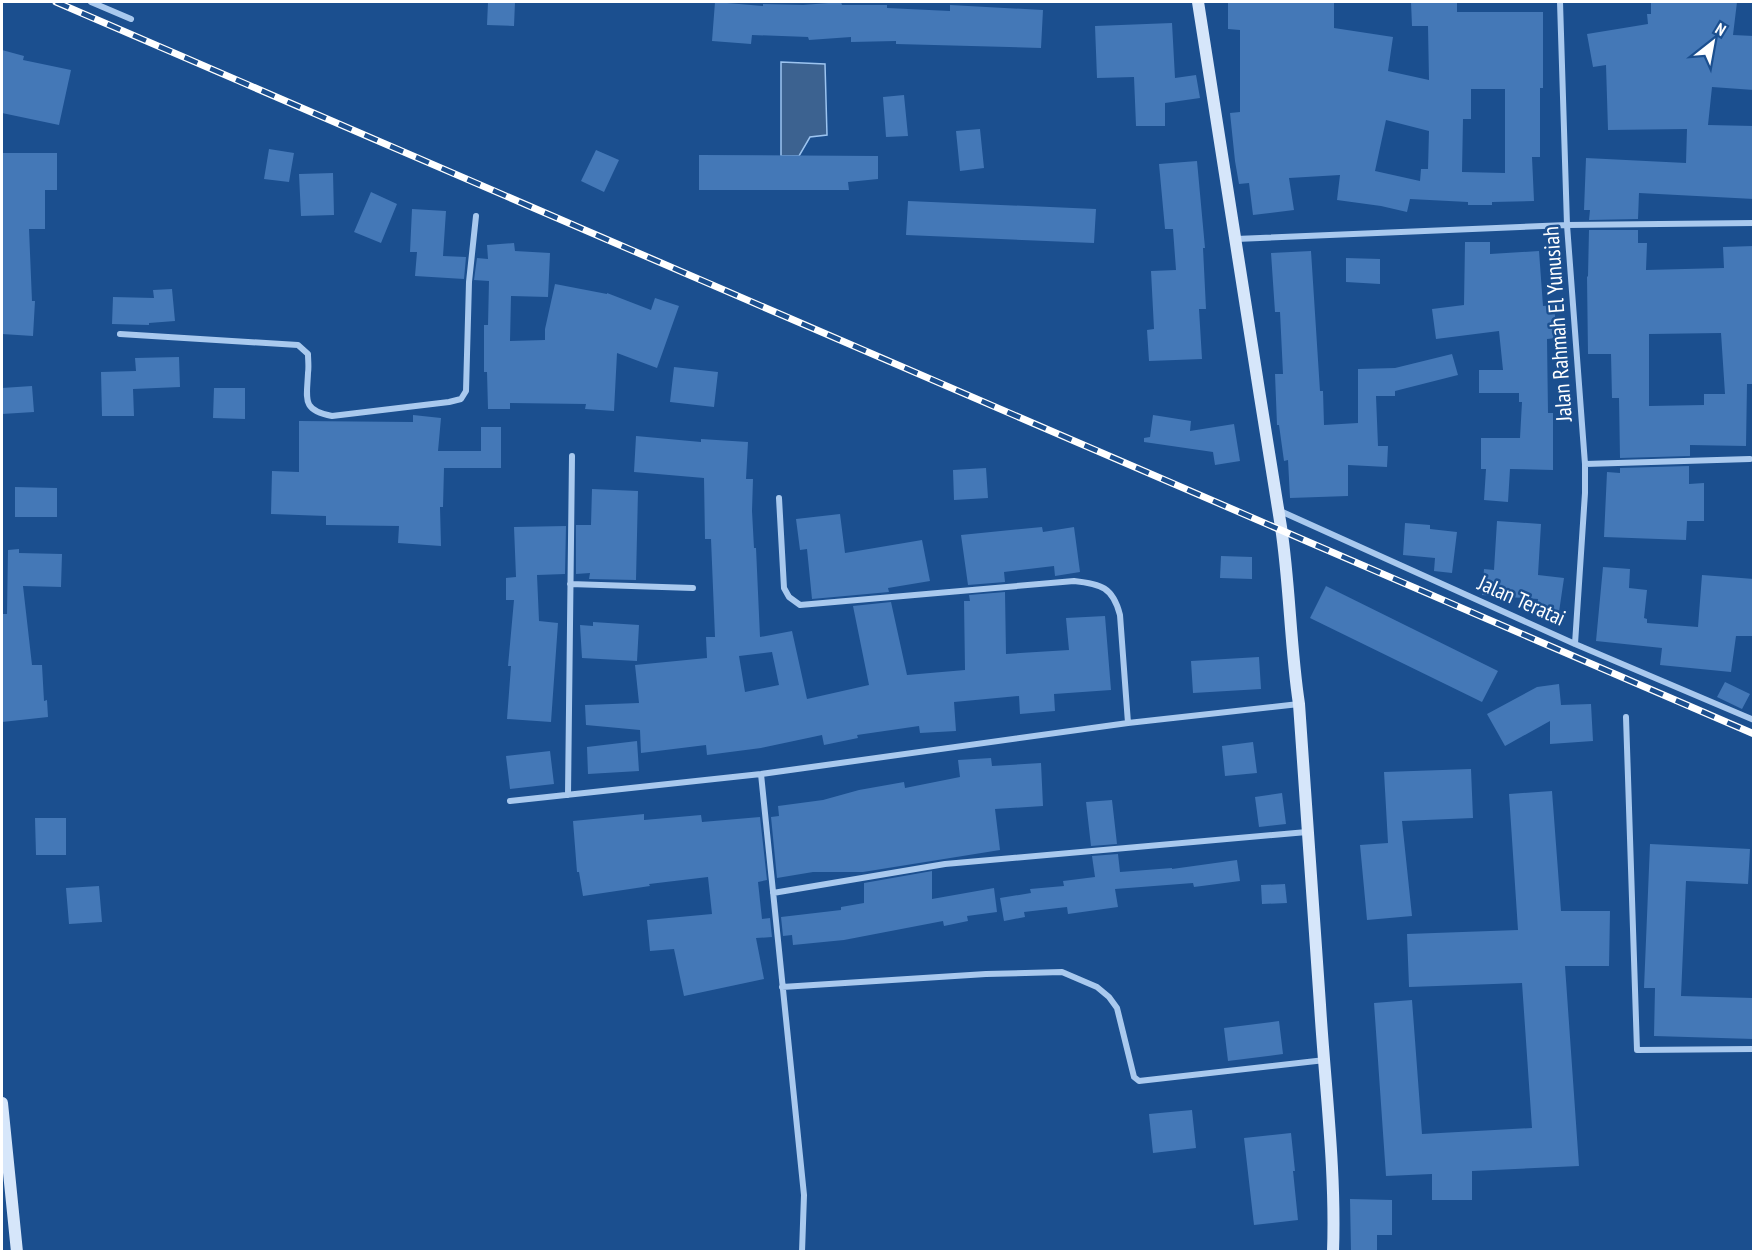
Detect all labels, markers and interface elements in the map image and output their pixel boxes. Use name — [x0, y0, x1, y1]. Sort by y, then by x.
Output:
north arrow — [1683, 12, 1743, 72]
text: N — [1712, 18, 1730, 40]
street label: Jalan Rahmah El Yunusiah — [1536, 225, 1578, 424]
street label: Jalan Teratai — [1473, 568, 1570, 632]

